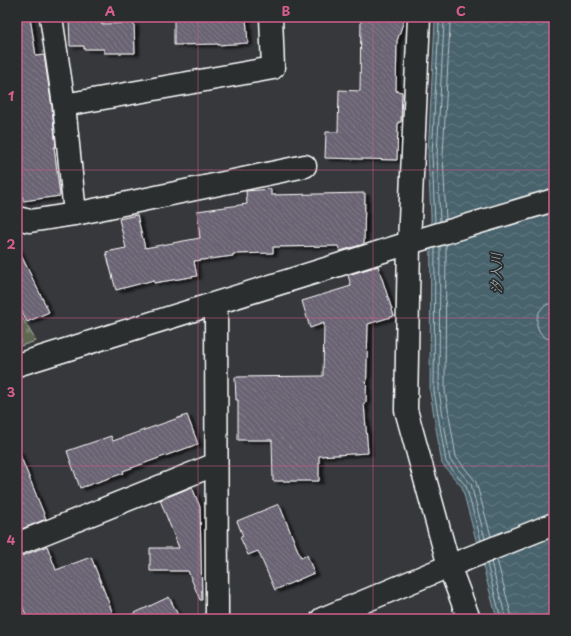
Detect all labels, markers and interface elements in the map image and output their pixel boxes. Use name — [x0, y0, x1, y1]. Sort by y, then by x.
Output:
text: A — [105, 1, 115, 20]
text: B — [282, 1, 291, 20]
text: C — [456, 1, 466, 20]
text: 1 — [8, 86, 14, 105]
text: 2 — [6, 234, 16, 253]
water label: 汐入川 — [485, 252, 507, 294]
text: 3 — [7, 382, 16, 401]
text: 4 — [7, 530, 16, 549]

